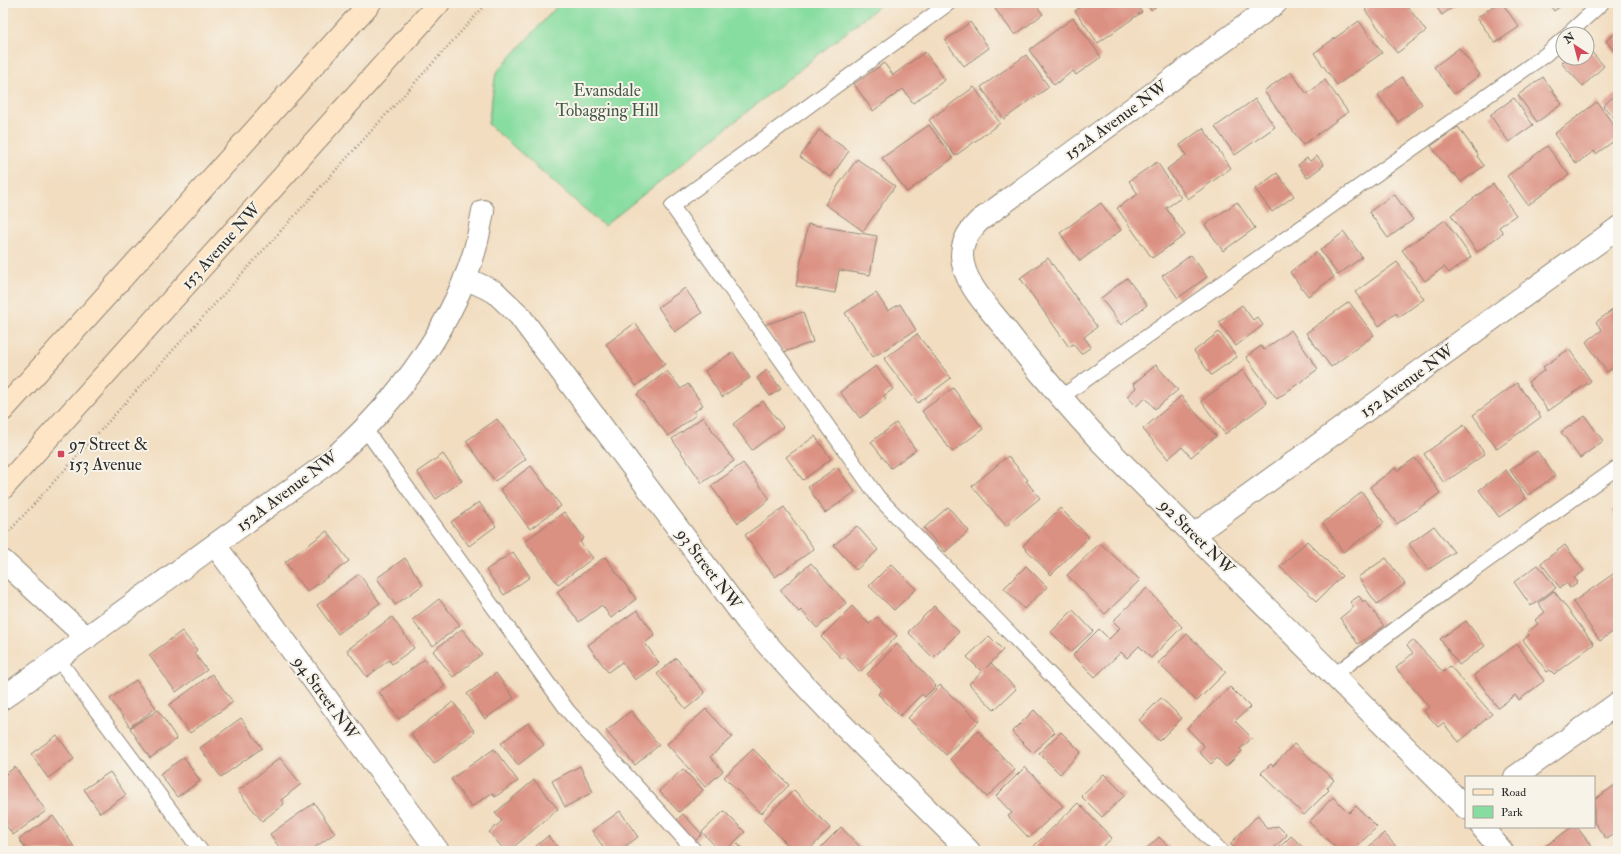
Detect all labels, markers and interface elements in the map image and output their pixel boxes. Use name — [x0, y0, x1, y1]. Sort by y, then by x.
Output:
north arrow — [1555, 26, 1595, 66]
text: N — [1561, 29, 1578, 47]
street label: 152A Avenue NW — [1061, 75, 1172, 164]
park label: Evansdale Tobagging Hill — [555, 80, 659, 121]
street label: 153 Avenue NW — [177, 198, 266, 293]
street label: 152 Avenue NW — [1356, 339, 1459, 422]
place label: 97 Street & 153 Avenue — [67, 434, 148, 475]
street label: 152A Avenue NW — [232, 446, 342, 536]
marker: 97 Street & 153 Avenue — [56, 449, 66, 459]
street label: 92 Street NW — [1154, 494, 1240, 580]
street label: 93 Street NW — [671, 523, 747, 614]
street label: 94 Street NW — [287, 650, 364, 745]
legend — [1465, 776, 1595, 828]
text: Road — [1501, 785, 1526, 800]
text: Park — [1501, 805, 1523, 820]

